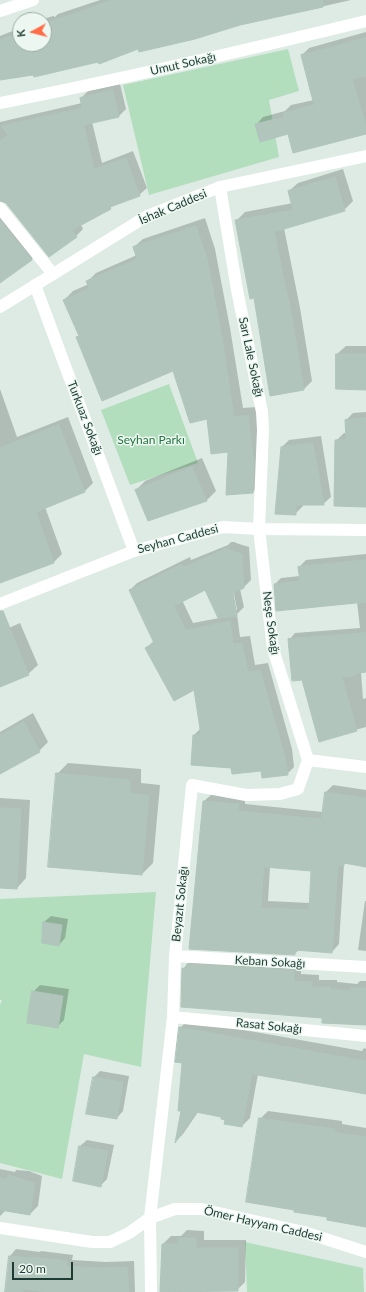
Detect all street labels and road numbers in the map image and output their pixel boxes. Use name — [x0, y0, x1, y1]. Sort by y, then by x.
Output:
street label: Umut Sokağı — [149, 49, 217, 79]
street label: İshak Caddesi — [137, 186, 209, 228]
street label: Sarı Lale Sokağı — [235, 316, 267, 398]
street label: Turkuaz Sokağı — [64, 379, 106, 457]
street label: Seyhan Caddesi — [136, 521, 220, 557]
street label: Neşe Sokağı — [259, 590, 283, 656]
street label: Beyazıt Sokağı — [169, 865, 191, 943]
street label: Keban Sokağı — [234, 953, 306, 971]
street label: Rasat Sokağı — [235, 1015, 303, 1037]
street label: Ömer Hayyam Caddesi — [202, 1203, 324, 1245]

